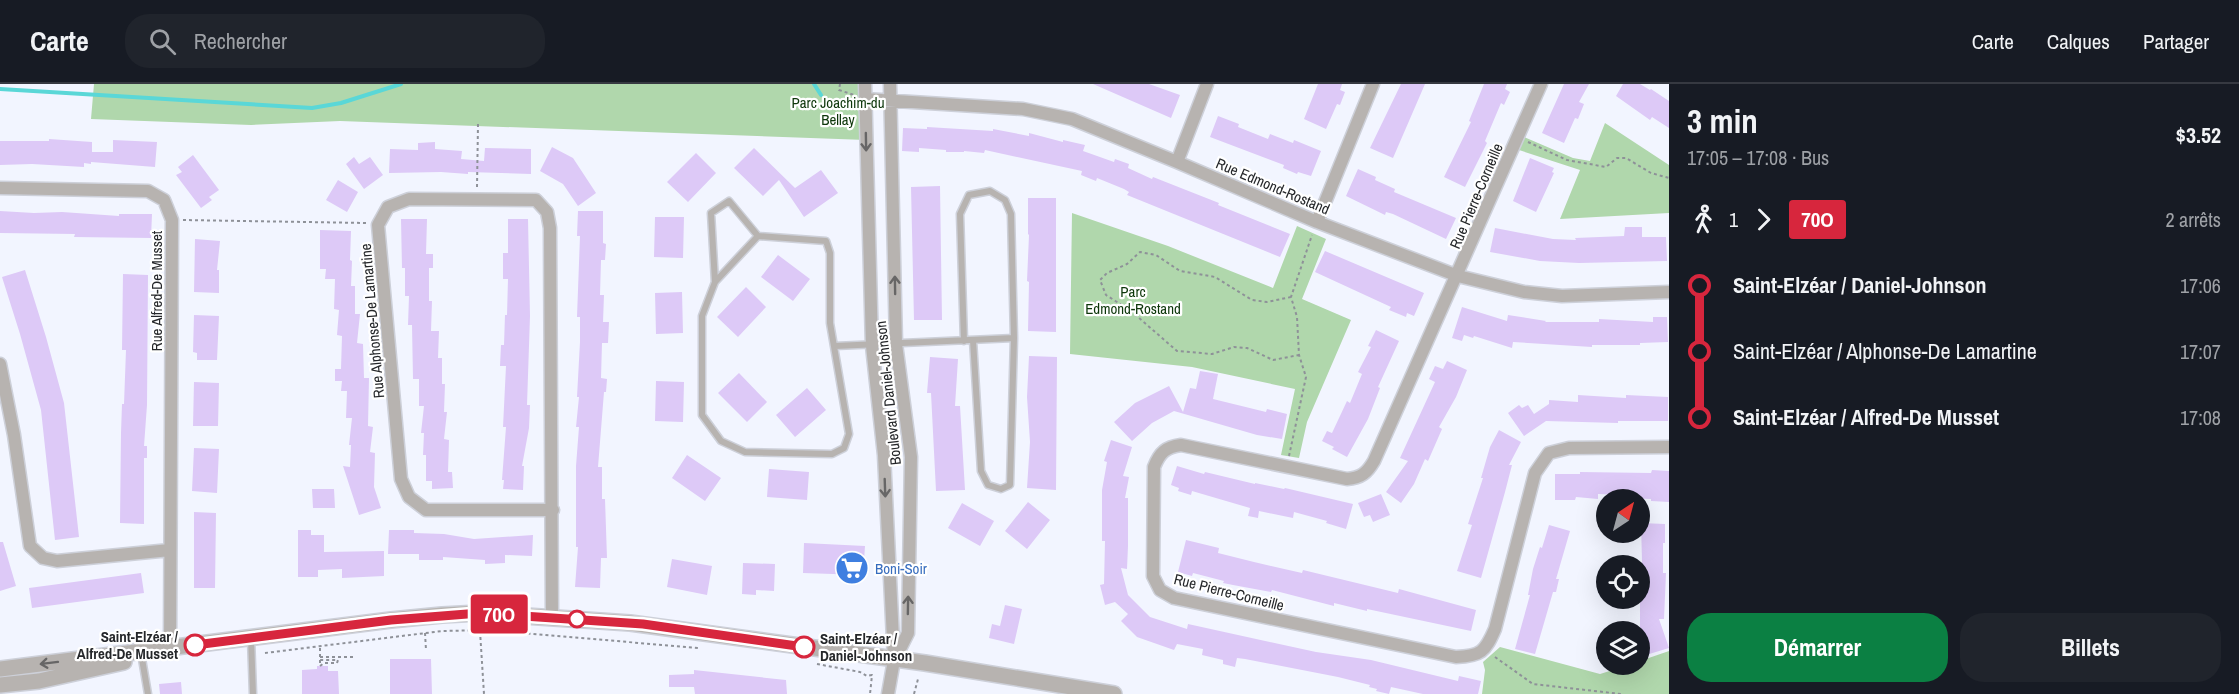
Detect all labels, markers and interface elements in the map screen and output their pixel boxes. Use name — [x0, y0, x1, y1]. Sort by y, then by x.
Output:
search box — [125, 14, 545, 68]
text: Carte — [30, 22, 89, 60]
icon: search — [146, 25, 179, 58]
text: Rechercher — [194, 26, 287, 56]
text: Carte — [1972, 27, 2014, 56]
text: Calques — [2047, 27, 2110, 56]
text: Partager — [2143, 27, 2209, 56]
park label: Parc Joachim-du Bellay — [792, 92, 884, 130]
text: 3 min — [1687, 99, 1758, 143]
text: $3.52 — [2176, 120, 2221, 150]
one-way arrow — [860, 132, 872, 152]
street label: Rue Pierre-Corneille — [1444, 140, 1508, 252]
text: 17:05 – 17:08 · Bus — [1687, 144, 1829, 171]
street label: Rue Edmond-Rostand — [1213, 153, 1333, 219]
icon: walk — [1687, 203, 1720, 236]
icon: forward — [1747, 203, 1780, 236]
text: 70O — [1801, 205, 1834, 234]
text: 1 — [1729, 206, 1738, 233]
text: 2 arrêts — [2165, 206, 2221, 233]
street label: Rue Alfred-De Musset — [146, 230, 167, 351]
street label: Rue Alphonse-De Lamartine — [355, 243, 389, 399]
text: Saint-Elzéar / Daniel-Johnson — [1733, 270, 1987, 300]
text: 17:06 — [2180, 272, 2221, 299]
one-way arrow — [889, 275, 900, 295]
park label: Parc Edmond-Rostand — [1085, 281, 1181, 319]
street label: Boulevard Daniel-Johnson — [870, 320, 906, 466]
text: Saint-Elzéar / Alphonse-De Lamartine — [1733, 336, 2037, 366]
text: 17:07 — [2180, 338, 2221, 365]
text: Saint-Elzéar / Alfred-De Musset — [1733, 402, 1999, 432]
text: 17:08 — [2180, 404, 2221, 431]
one-way arrow — [880, 477, 891, 497]
north arrow — [1596, 489, 1650, 543]
map controls — [1596, 489, 1650, 675]
supermarket icon: Boni-Soir — [834, 550, 870, 586]
button: locate — [1596, 555, 1650, 609]
place label: Boni-Soir — [875, 558, 927, 579]
street label: Rue Pierre-Corneille — [1172, 568, 1286, 616]
line badge: 70O — [464, 594, 534, 634]
one-way arrow — [903, 595, 914, 615]
text: 70O — [483, 600, 515, 629]
unlabelled marker — [568, 610, 586, 628]
button: Démarrer — [1687, 613, 1948, 682]
button: Billets — [1960, 613, 2221, 682]
button: layers — [1596, 621, 1650, 675]
place label: Saint-Elzéar / Alfred-De Musset — [77, 626, 179, 664]
place label: Saint-Elzéar / Daniel-Johnson — [820, 628, 912, 666]
marker: Saint-Elzéar / Alfred-De Musset — [184, 634, 206, 656]
marker: Saint-Elzéar / Daniel-Johnson — [793, 636, 815, 658]
one-way arrow — [40, 658, 59, 669]

